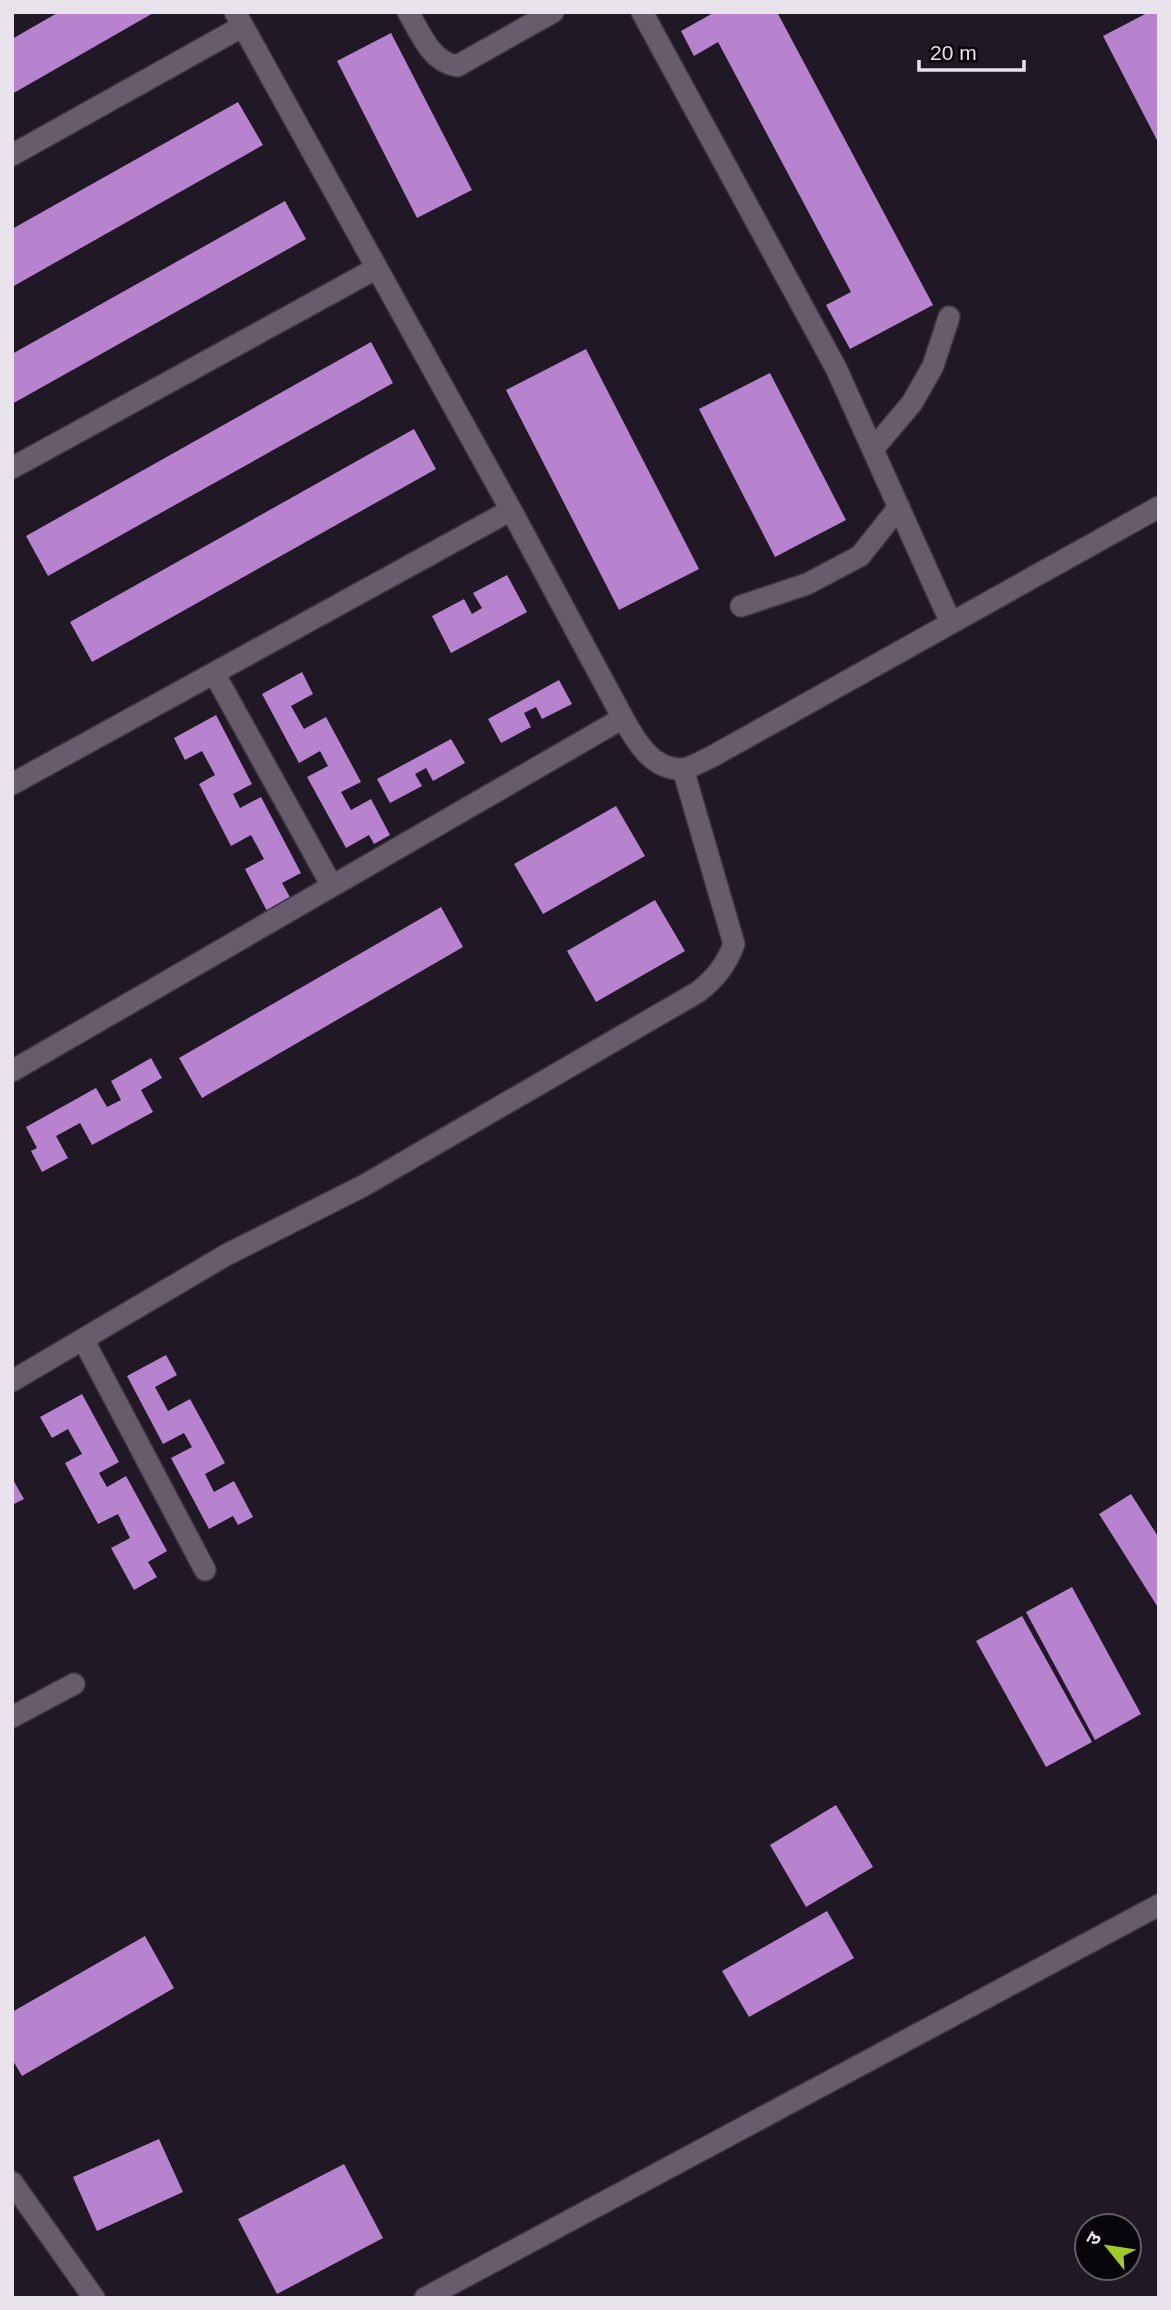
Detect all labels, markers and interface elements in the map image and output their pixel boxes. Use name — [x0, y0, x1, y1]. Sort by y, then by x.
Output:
scale bar — [919, 28, 1024, 72]
text: 20 m — [930, 41, 977, 64]
north arrow — [1073, 2212, 1143, 2282]
text: उ — [1082, 2228, 1106, 2249]

